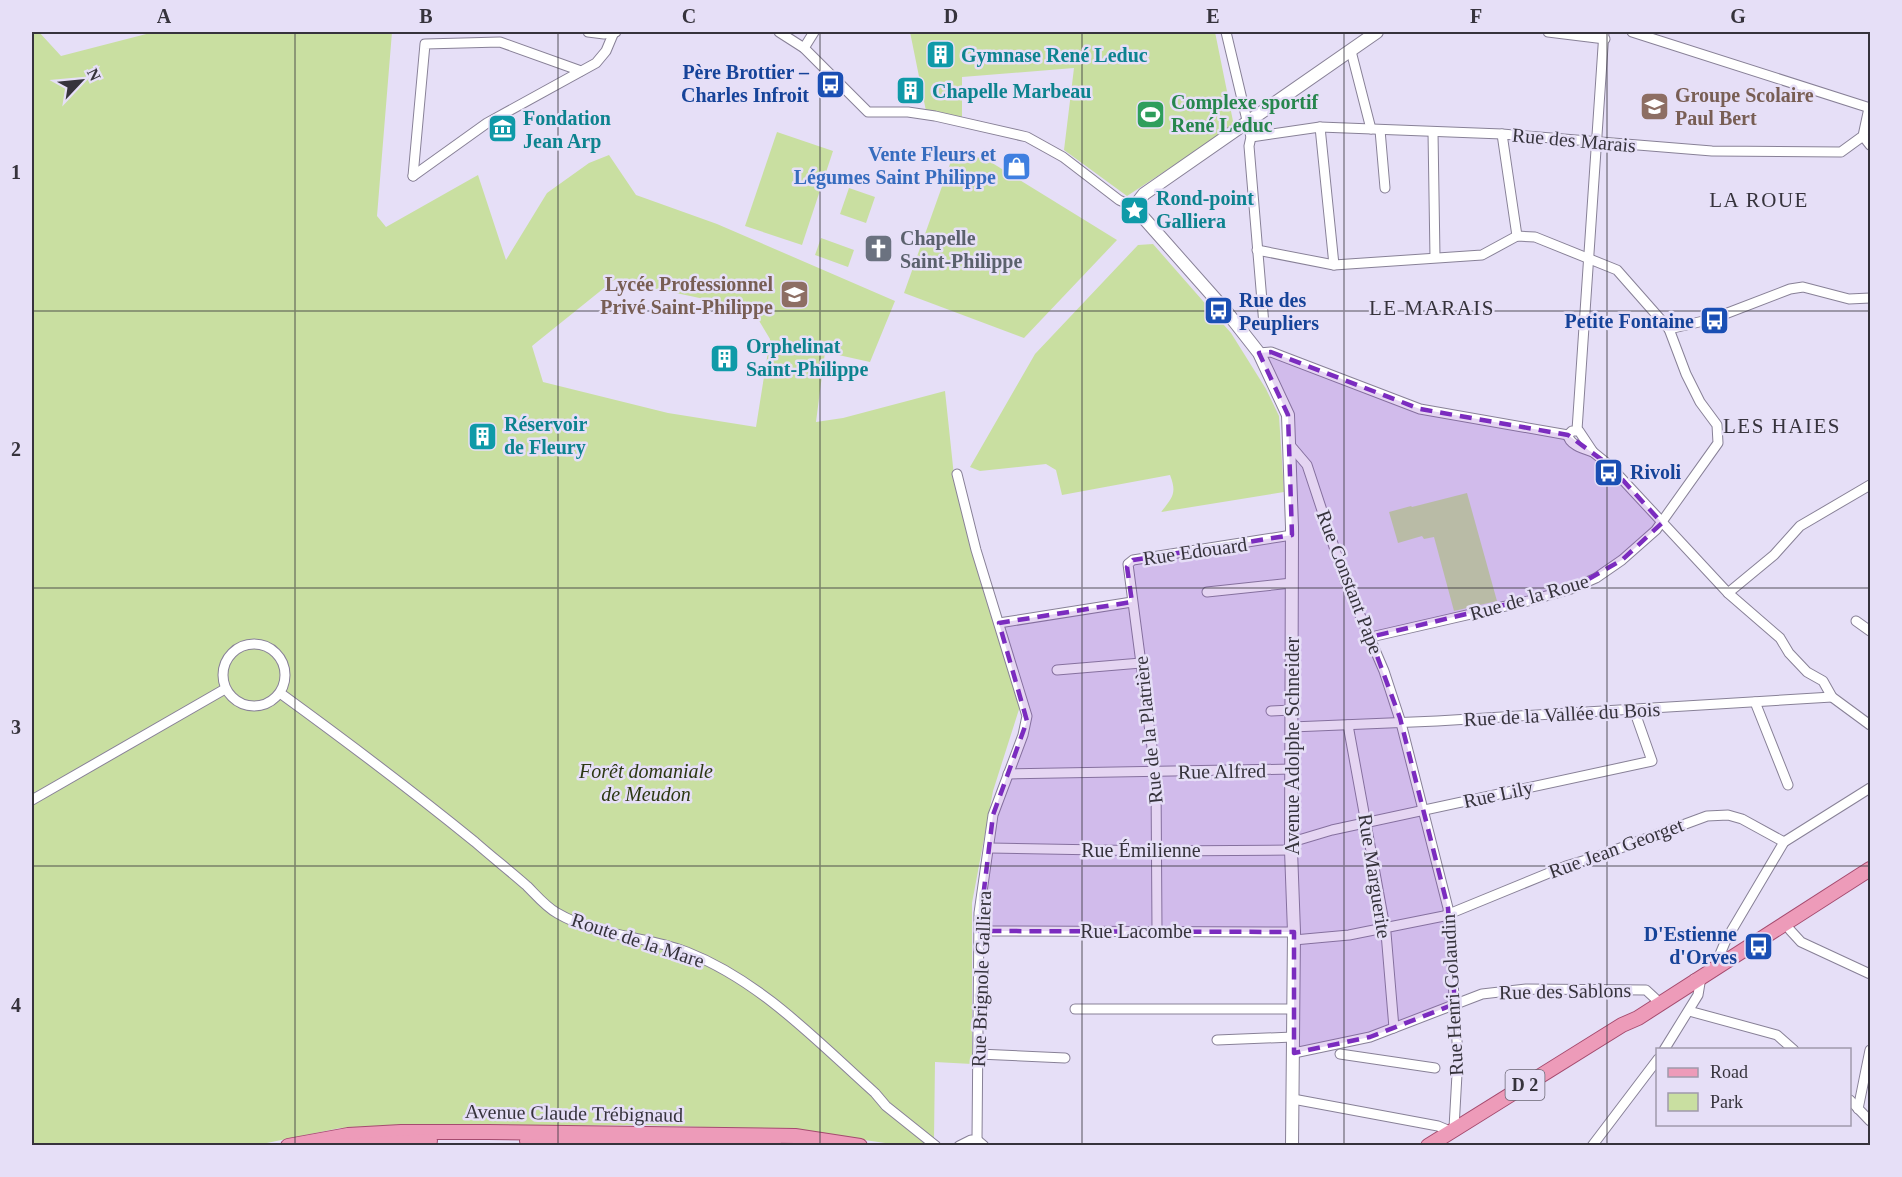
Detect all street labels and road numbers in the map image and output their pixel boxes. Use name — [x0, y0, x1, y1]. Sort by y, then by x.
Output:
street label: Rue des Marais — [1511, 124, 1637, 156]
street label: Rue Constant Pape — [1312, 507, 1388, 657]
street label: Rue Edouard — [1141, 533, 1249, 569]
street label: Rue de la Roue — [1467, 569, 1591, 624]
street label: Avenue Adolphe Schneider — [1281, 636, 1304, 855]
street label: Rue de la Platrière — [1129, 655, 1167, 805]
street label: Rue de la Vallée du Bois — [1463, 698, 1661, 730]
street label: Rue Alfred — [1178, 759, 1266, 783]
street label: Rue Lily — [1461, 776, 1535, 813]
street label: Rue Marguerite — [1353, 812, 1396, 940]
street label: Rue Jean Georget — [1546, 813, 1687, 884]
street label: Rue Émilienne — [1081, 839, 1201, 861]
street label: Rue Brignole Galliera — [967, 890, 996, 1068]
street label: Route de la Mare — [569, 908, 707, 972]
street label: Rue Henri Golaudin — [1437, 913, 1467, 1077]
street label: Rue Lacombe — [1080, 920, 1192, 942]
street label: Rue des Sablons — [1499, 979, 1632, 1003]
road number: D 2 — [1506, 1070, 1544, 1100]
street label: Avenue Claude Trébignaud — [465, 1100, 683, 1127]

